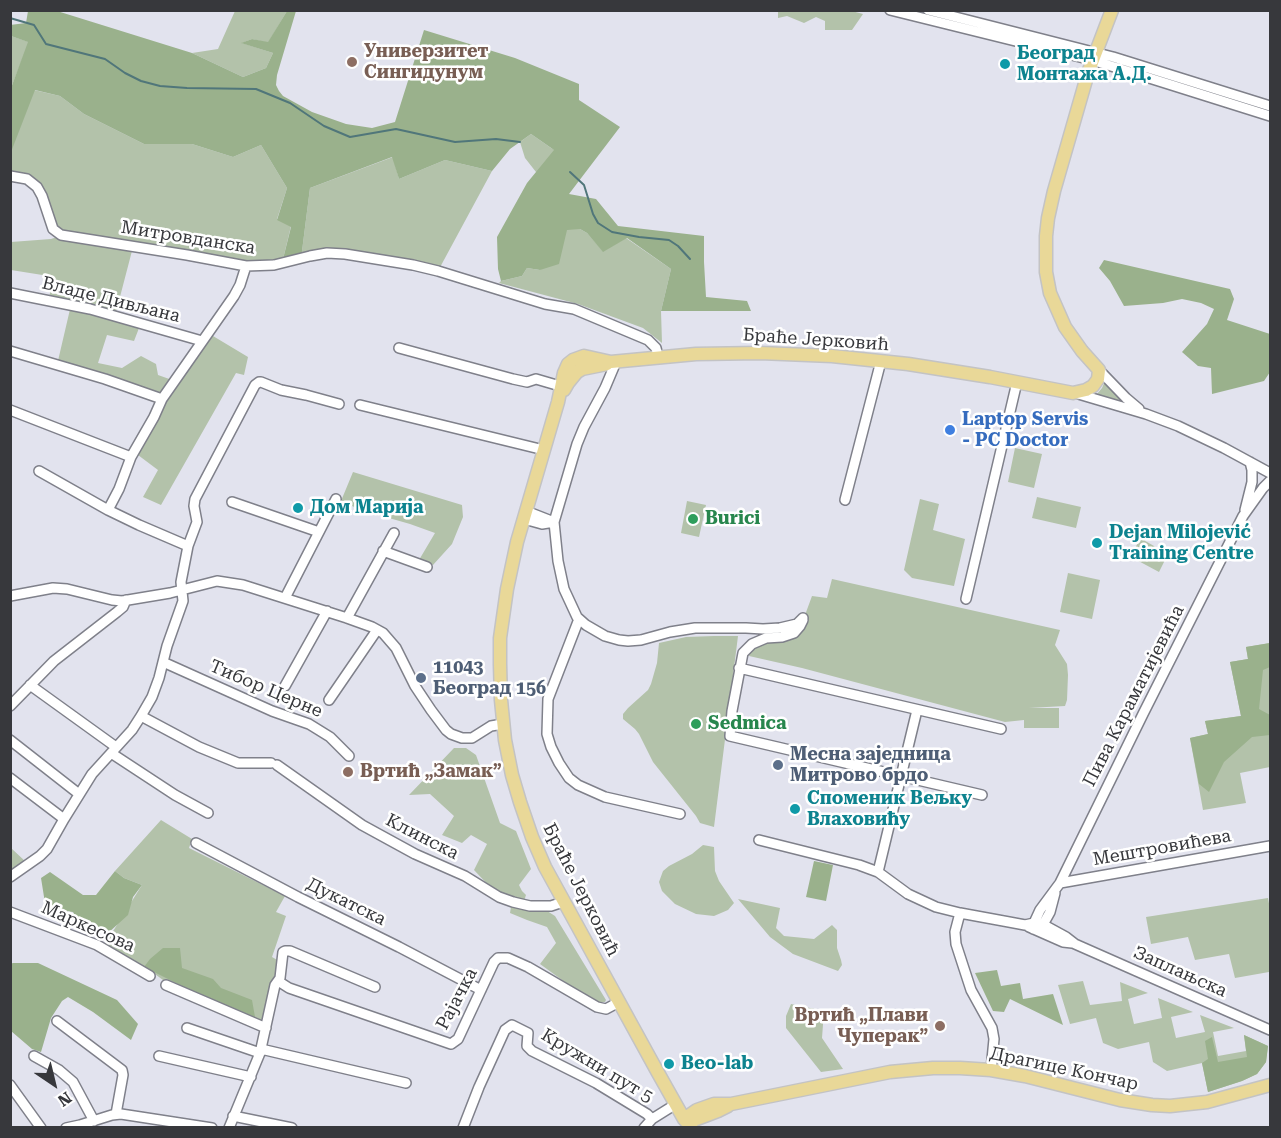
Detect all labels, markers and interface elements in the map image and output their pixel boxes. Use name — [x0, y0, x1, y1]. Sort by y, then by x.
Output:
place label: Универзитет Сингидунум — [364, 41, 488, 84]
place label: Београд Монтажа А.Д. — [1017, 43, 1152, 86]
marker: Универзитет Сингидунум — [345, 55, 359, 69]
marker: Београд Монтажа А.Д. — [998, 57, 1012, 71]
street label: Митровданска — [119, 217, 257, 259]
street label: Владе Дивљана — [40, 272, 182, 328]
street label: Браће Јерковић — [742, 324, 890, 356]
place label: Laptop Servis - PC Doctor — [962, 409, 1088, 452]
marker: Laptop Servis - PC Doctor — [943, 423, 957, 437]
place label: Дом Марија — [310, 497, 424, 519]
marker: Дом Марија — [291, 501, 305, 515]
place label: Burici — [705, 508, 760, 530]
marker: Burici — [686, 512, 700, 526]
place label: Dejan Milojević Training Centre — [1109, 522, 1254, 564]
marker: Dejan Milojević Training Centre — [1090, 536, 1104, 550]
street label: Пива Караматијевића — [1079, 602, 1189, 790]
street label: Тибор Церне — [206, 656, 326, 722]
place label: 11043 Београд 156 — [433, 657, 546, 700]
marker: 11043 Београд 156 — [414, 671, 428, 685]
place label: Sedmica — [708, 713, 787, 735]
marker: Sedmica — [689, 717, 703, 731]
place label: Месна заједница Митрово брдо — [790, 744, 951, 786]
marker: Месна заједница Митрово брдо — [771, 758, 785, 772]
place label: Вртић „Замак” — [360, 761, 502, 783]
marker: Вртић „Замак” — [341, 765, 355, 779]
place label: Споменик Вељку Влаховићу — [807, 788, 972, 830]
marker: Споменик Вељку Влаховићу — [788, 802, 802, 816]
street label: Клинска — [382, 809, 462, 865]
street label: Браће Јерковић — [538, 820, 624, 960]
street label: Мештровићева — [1091, 825, 1233, 871]
street label: Дукатска — [303, 873, 389, 931]
street label: Маркесова — [38, 897, 138, 957]
street label: Заплањска — [1130, 942, 1230, 1002]
street label: Рајачка — [432, 964, 482, 1034]
place label: Вртић „Плави Чуперак” — [795, 1005, 928, 1048]
marker: Вртић „Плави Чуперак” — [933, 1019, 947, 1033]
street label: Кружни пут 5 — [537, 1024, 657, 1108]
street label: Драгице Кончар — [988, 1043, 1140, 1095]
place label: Beo-lab — [681, 1053, 753, 1075]
north arrow — [24, 1054, 84, 1114]
marker: Beo-lab — [662, 1057, 676, 1071]
text: N — [54, 1088, 75, 1110]

